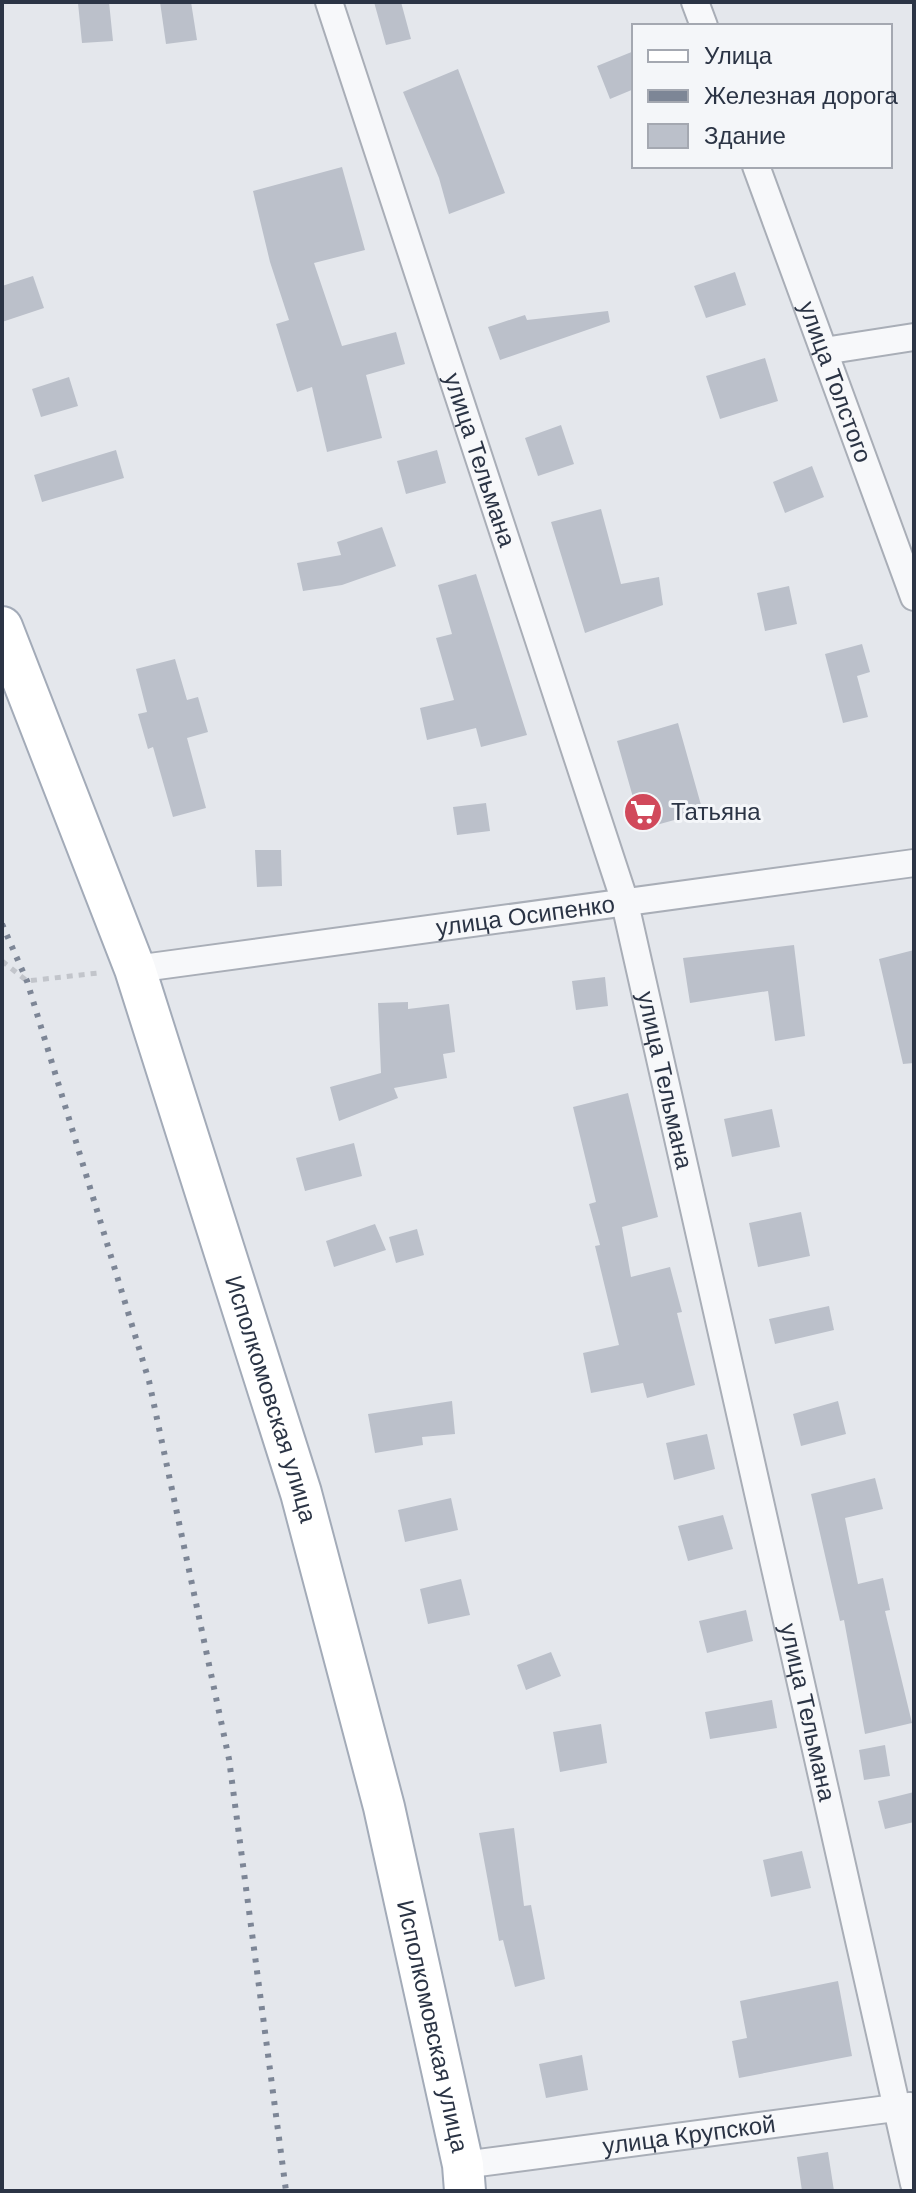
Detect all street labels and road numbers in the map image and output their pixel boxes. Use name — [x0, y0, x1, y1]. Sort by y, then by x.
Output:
street label: улица Толстого — [792, 297, 879, 467]
street label: улица Тельмана — [437, 369, 523, 551]
street label: улица Осипенко — [434, 888, 617, 943]
street label: улица Тельмана — [630, 988, 701, 1173]
street label: Исполкомовская улица — [218, 1271, 324, 1527]
street label: улица Тельмана — [773, 1620, 843, 1805]
street label: Исполкомовская улица — [390, 1897, 476, 2156]
street label: улица Крупской — [601, 2108, 777, 2161]

